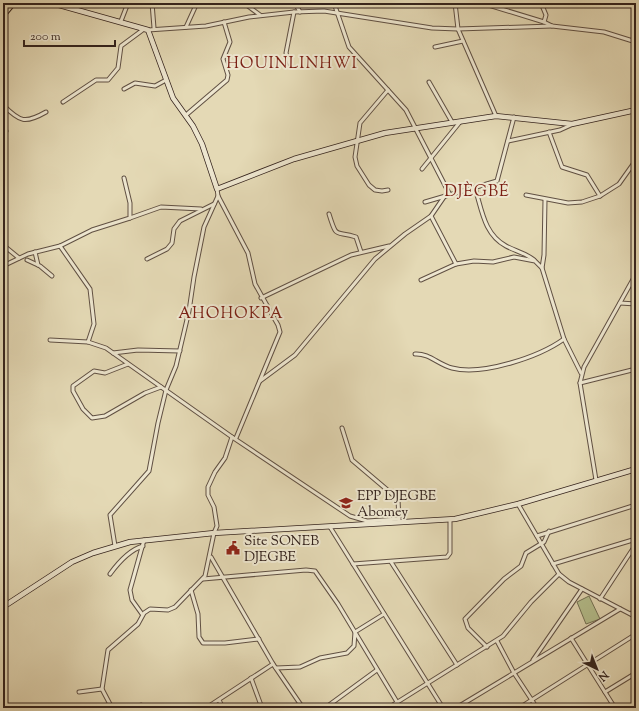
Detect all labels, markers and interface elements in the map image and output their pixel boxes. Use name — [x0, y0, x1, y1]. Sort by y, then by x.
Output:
scale bar — [24, 22, 115, 48]
text: 200 m — [30, 28, 61, 46]
district label: HOUINLINHWI — [226, 53, 358, 76]
district label: DJÈGBÉ — [444, 181, 510, 204]
district label: AHOHOKPA — [178, 303, 284, 326]
place label: EPP DJEGBE Abomey — [357, 487, 437, 523]
school or university icon: EPP DJEGBE Abomey — [338, 495, 354, 511]
place label: Site SONEB DJEGBE — [244, 532, 319, 568]
public building icon: Site SONEB DJEGBE — [225, 540, 241, 556]
north arrow — [577, 649, 617, 689]
text: N — [594, 666, 613, 685]

